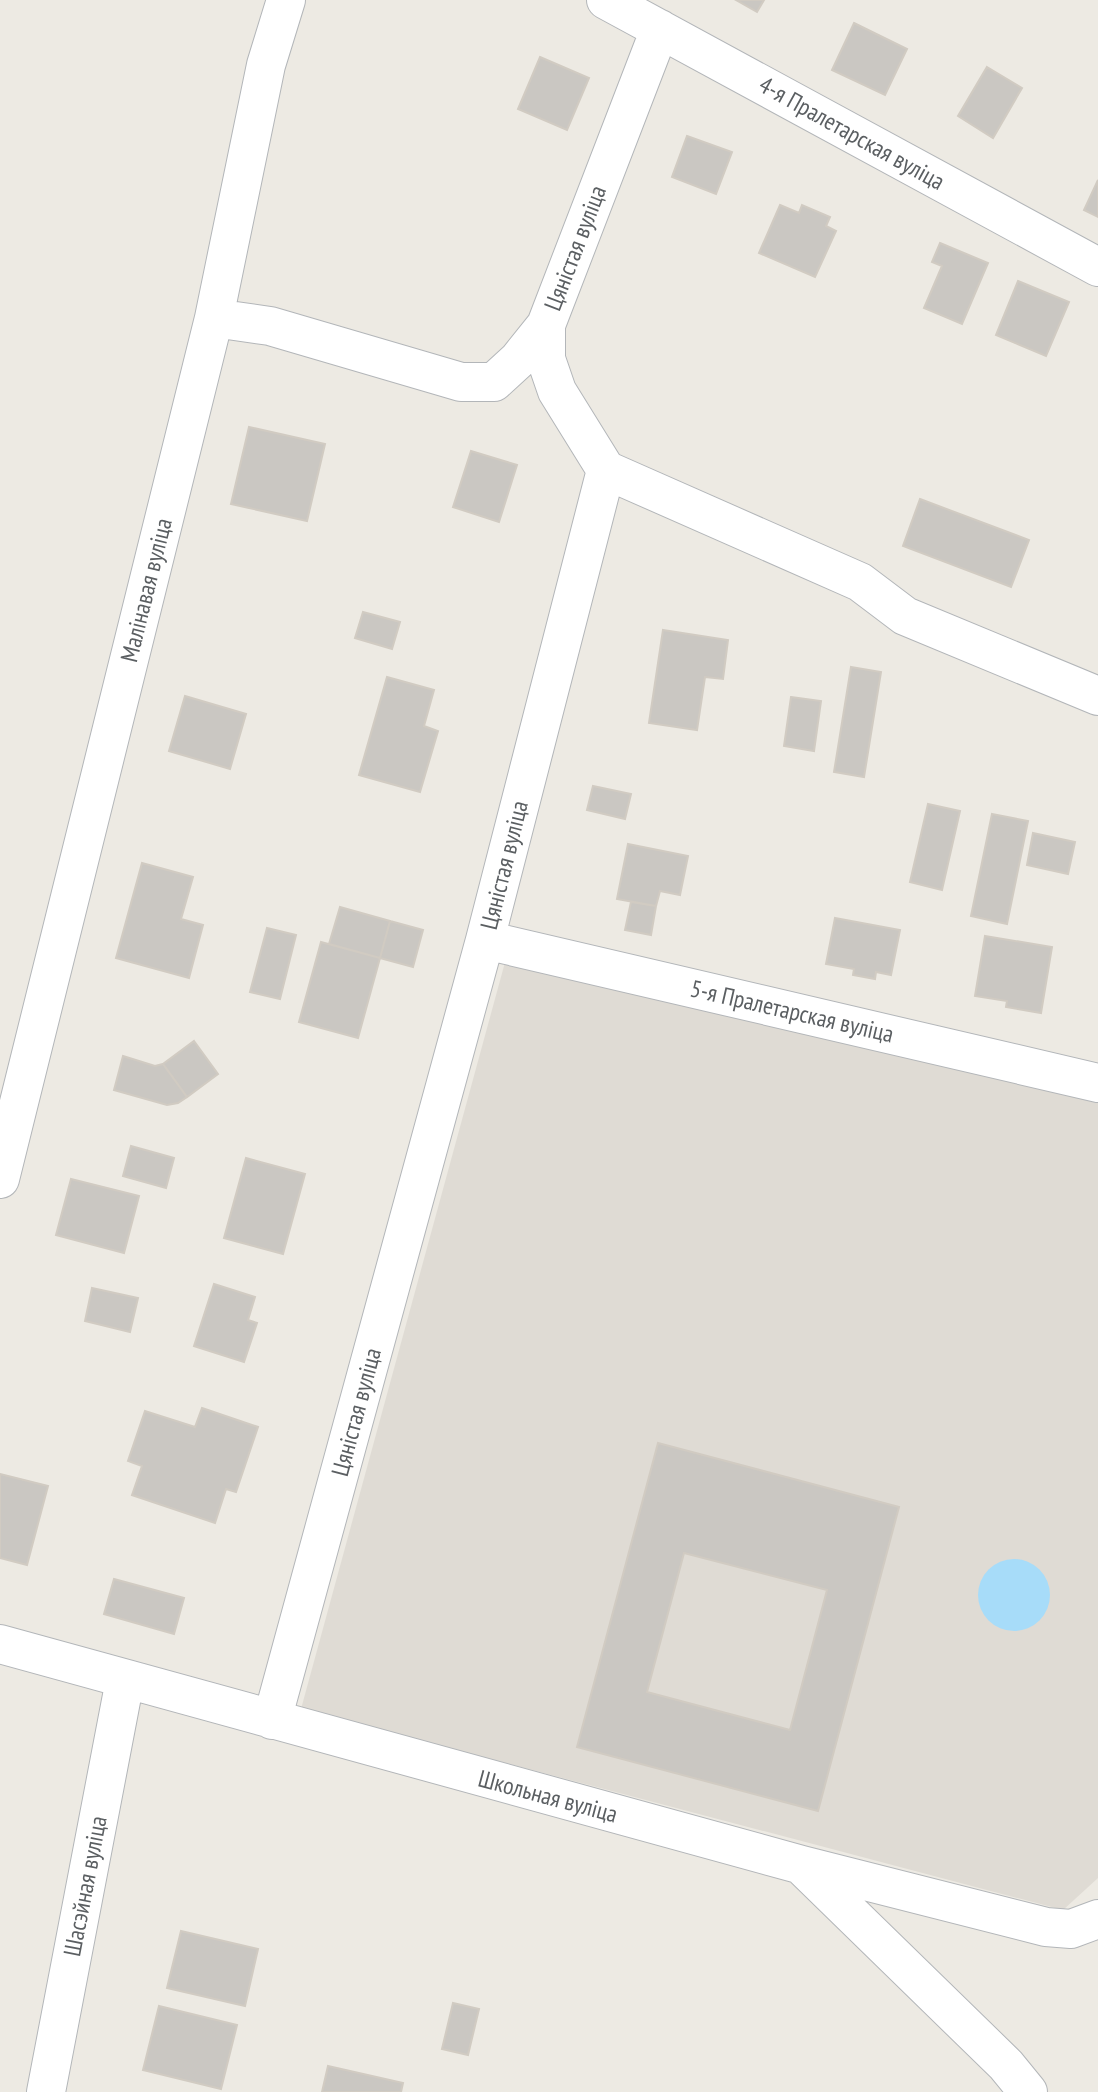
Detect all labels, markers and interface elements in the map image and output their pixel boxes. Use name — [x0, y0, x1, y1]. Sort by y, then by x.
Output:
street label: 4-я Пралетарская вуліца — [754, 69, 950, 197]
street label: Цяністая вуліца — [537, 181, 613, 315]
street label: Малінавая вуліца — [113, 515, 179, 665]
street label: Цяністая вуліца — [473, 797, 535, 933]
street label: 5-я Пралетарская вуліца — [687, 973, 897, 1049]
street label: Цяністая вуліца — [324, 1344, 388, 1480]
street label: Школьная вуліца — [475, 1763, 621, 1829]
street label: Шасэйная вуліца — [56, 1813, 114, 1959]

